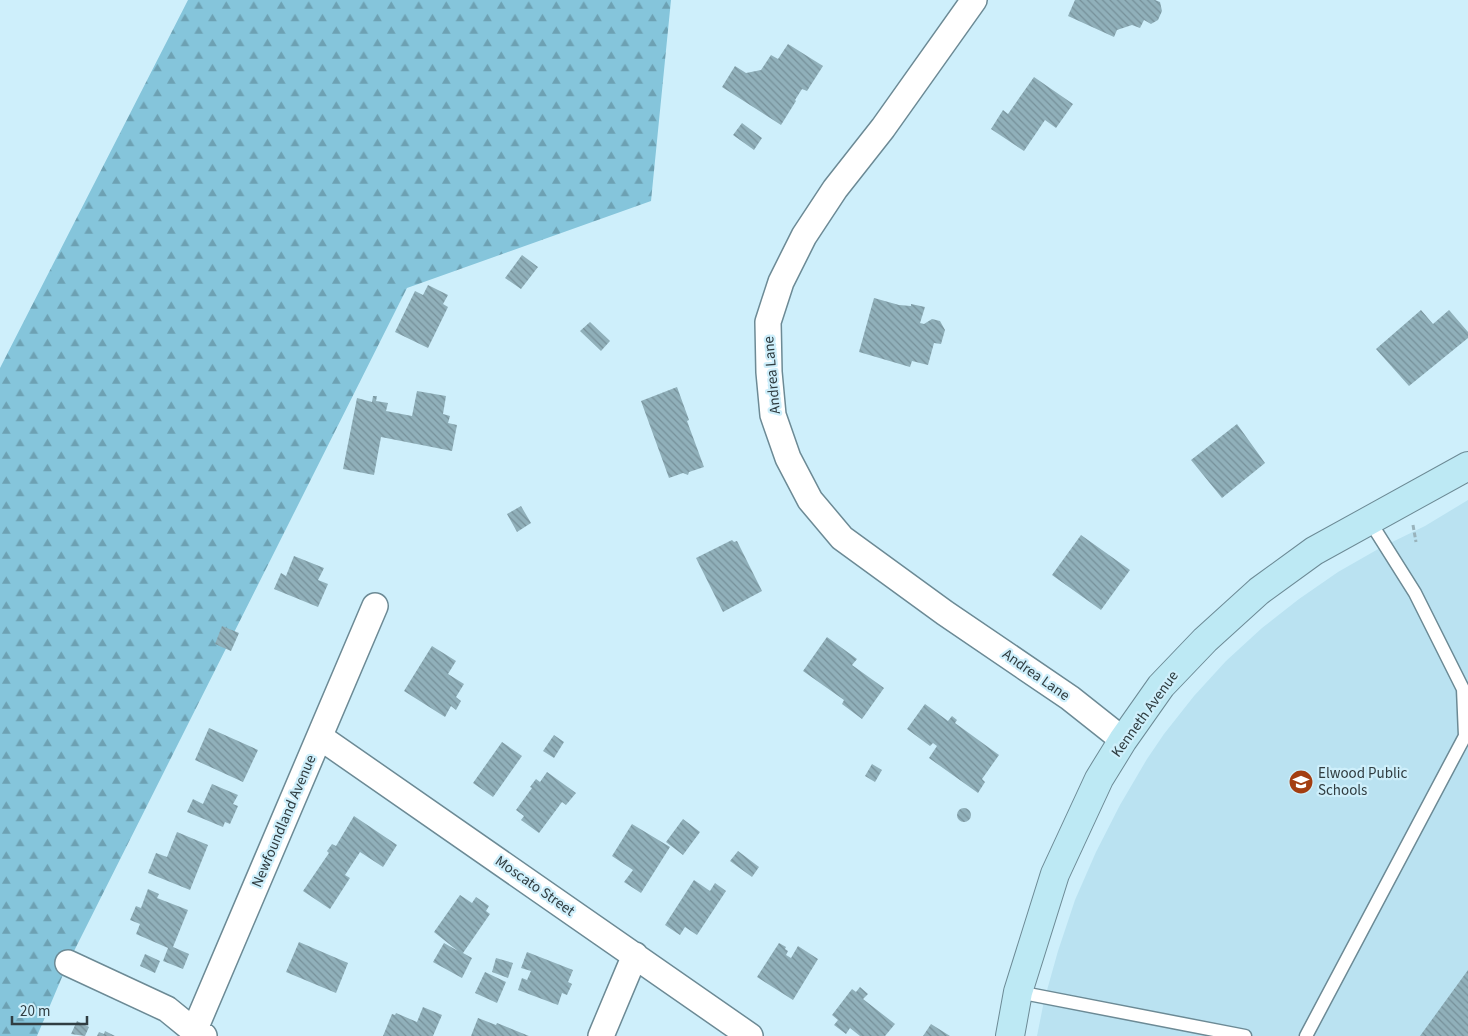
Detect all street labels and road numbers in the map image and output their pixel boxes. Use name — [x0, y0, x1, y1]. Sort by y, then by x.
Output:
street label: Andrea Lane — [758, 335, 786, 415]
street label: Andrea Lane — [998, 644, 1074, 706]
street label: Kenneth Avenue — [1106, 666, 1184, 762]
street label: Newfoundland Avenue — [247, 751, 321, 891]
street label: Moscato Street — [491, 851, 579, 921]

